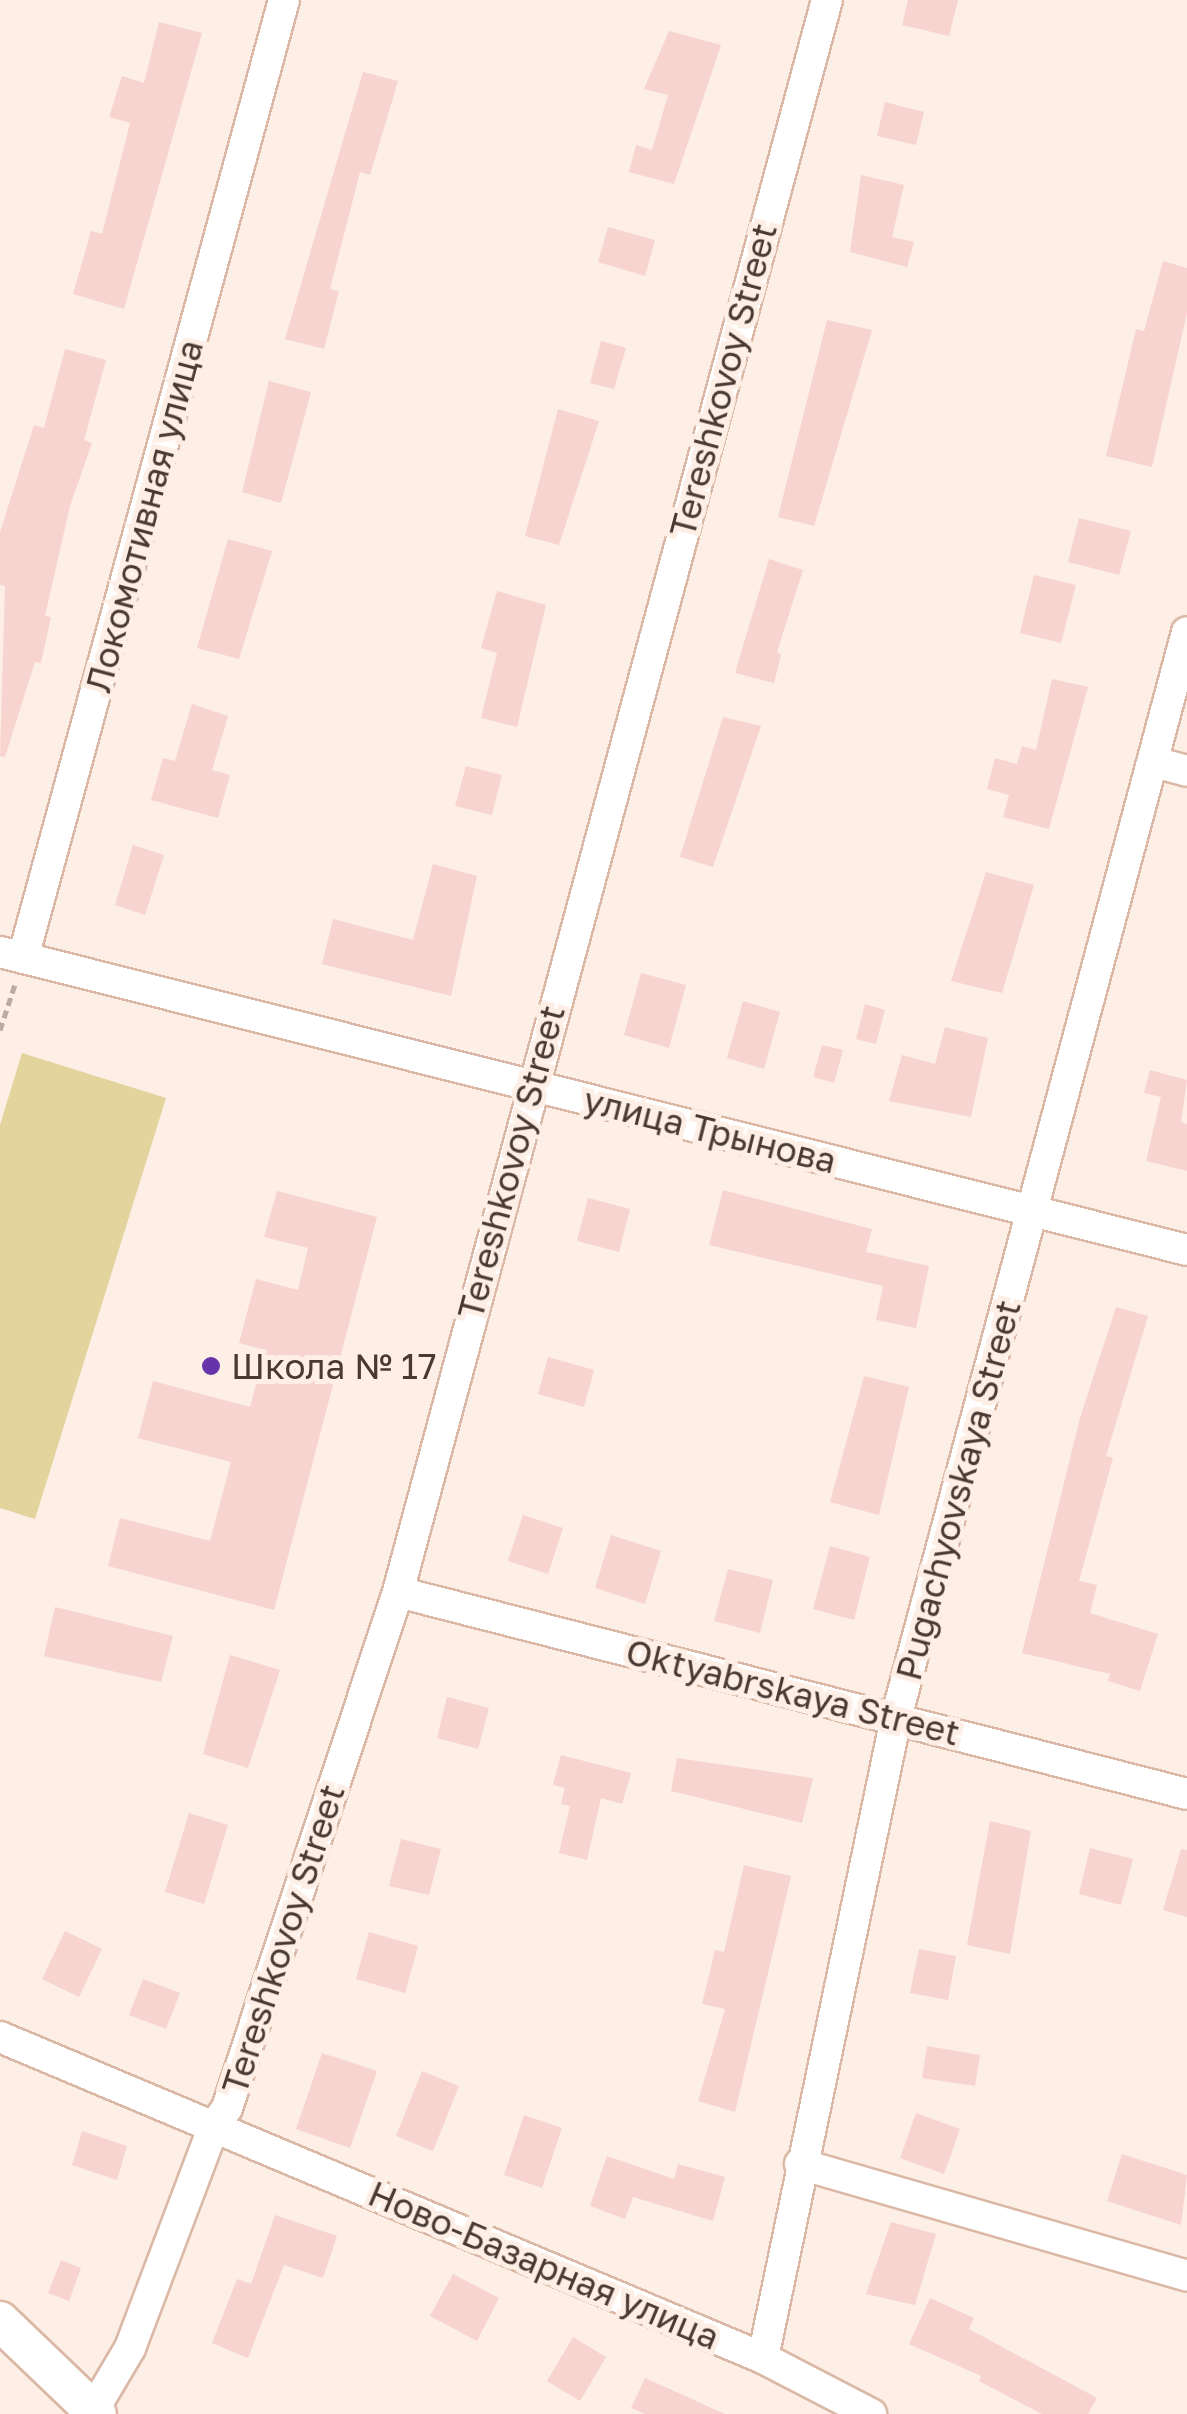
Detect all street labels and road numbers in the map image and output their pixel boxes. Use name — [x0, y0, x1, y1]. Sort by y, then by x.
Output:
street label: Tereshkovoy Street — [661, 219, 785, 541]
street label: Локомотивная улица — [77, 335, 211, 697]
street label: Tereshkovoy Street — [449, 1001, 573, 1323]
street label: улица Трынова — [579, 1078, 841, 1182]
street label: Pugachyovskaya Street — [887, 1295, 1029, 1685]
street label: Oktyabrskaya Street — [622, 1630, 964, 1754]
street label: Tereshkovoy Street — [213, 1779, 353, 2099]
street label: Ново-Базарная улица — [362, 2172, 726, 2358]

